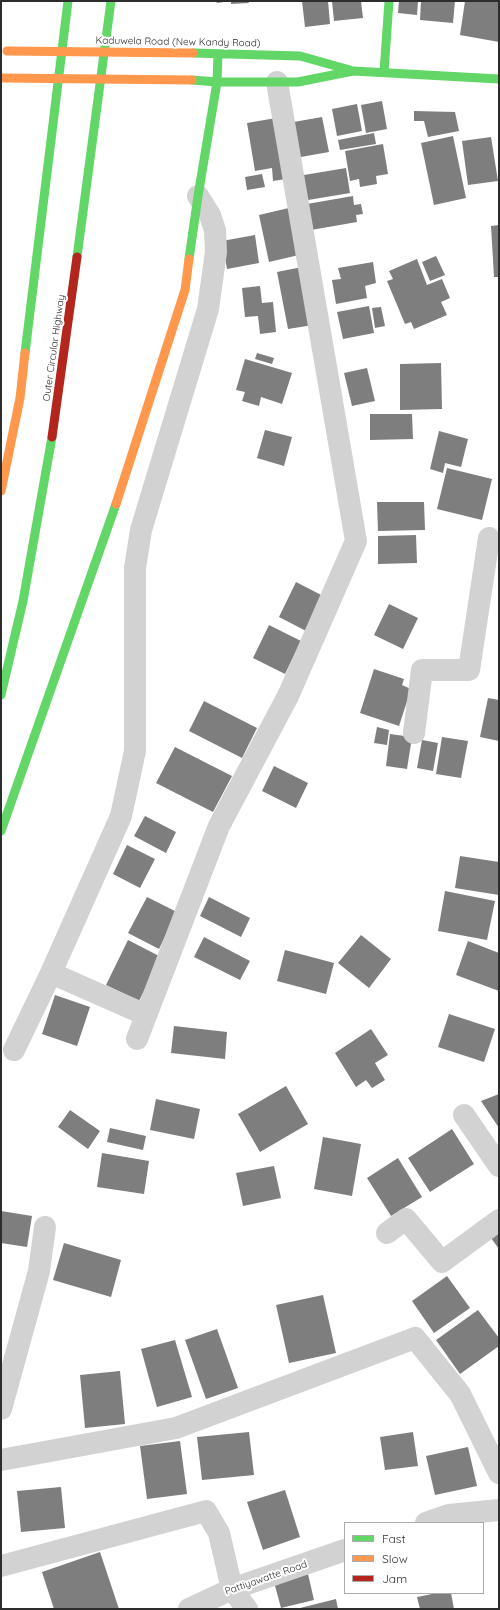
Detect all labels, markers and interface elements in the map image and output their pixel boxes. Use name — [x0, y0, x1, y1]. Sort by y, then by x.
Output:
street label: Kaduwela Road (New Kandy Road) — [95, 35, 261, 49]
street label: Outer Circular Highway — [41, 294, 67, 402]
legend — [344, 1522, 484, 1594]
text: Fast — [382, 1531, 406, 1546]
text: Slow — [382, 1551, 408, 1566]
street label: Pattiyawatte Road — [223, 1558, 309, 1598]
text: Jam — [382, 1571, 407, 1586]

